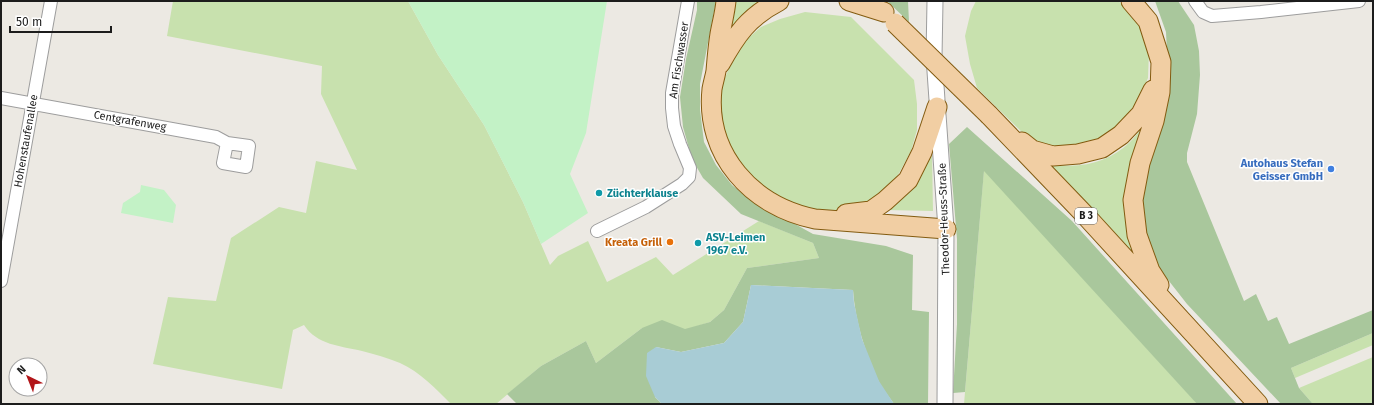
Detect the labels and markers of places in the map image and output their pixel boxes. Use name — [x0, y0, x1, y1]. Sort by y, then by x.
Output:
place label: Autohaus Stefan Geisser GmbH — [1240, 157, 1323, 183]
marker: Autohaus Stefan Geisser GmbH — [1326, 164, 1336, 174]
place label: Züchterklause — [607, 187, 678, 200]
marker: Züchterklause — [594, 188, 604, 198]
place label: ASV-Leimen 1967 e.V. — [705, 231, 765, 257]
place label: Kreata Grill — [605, 236, 663, 249]
marker: Kreata Grill — [665, 237, 675, 247]
marker: ASV-Leimen 1967 e.V. — [693, 238, 703, 248]

